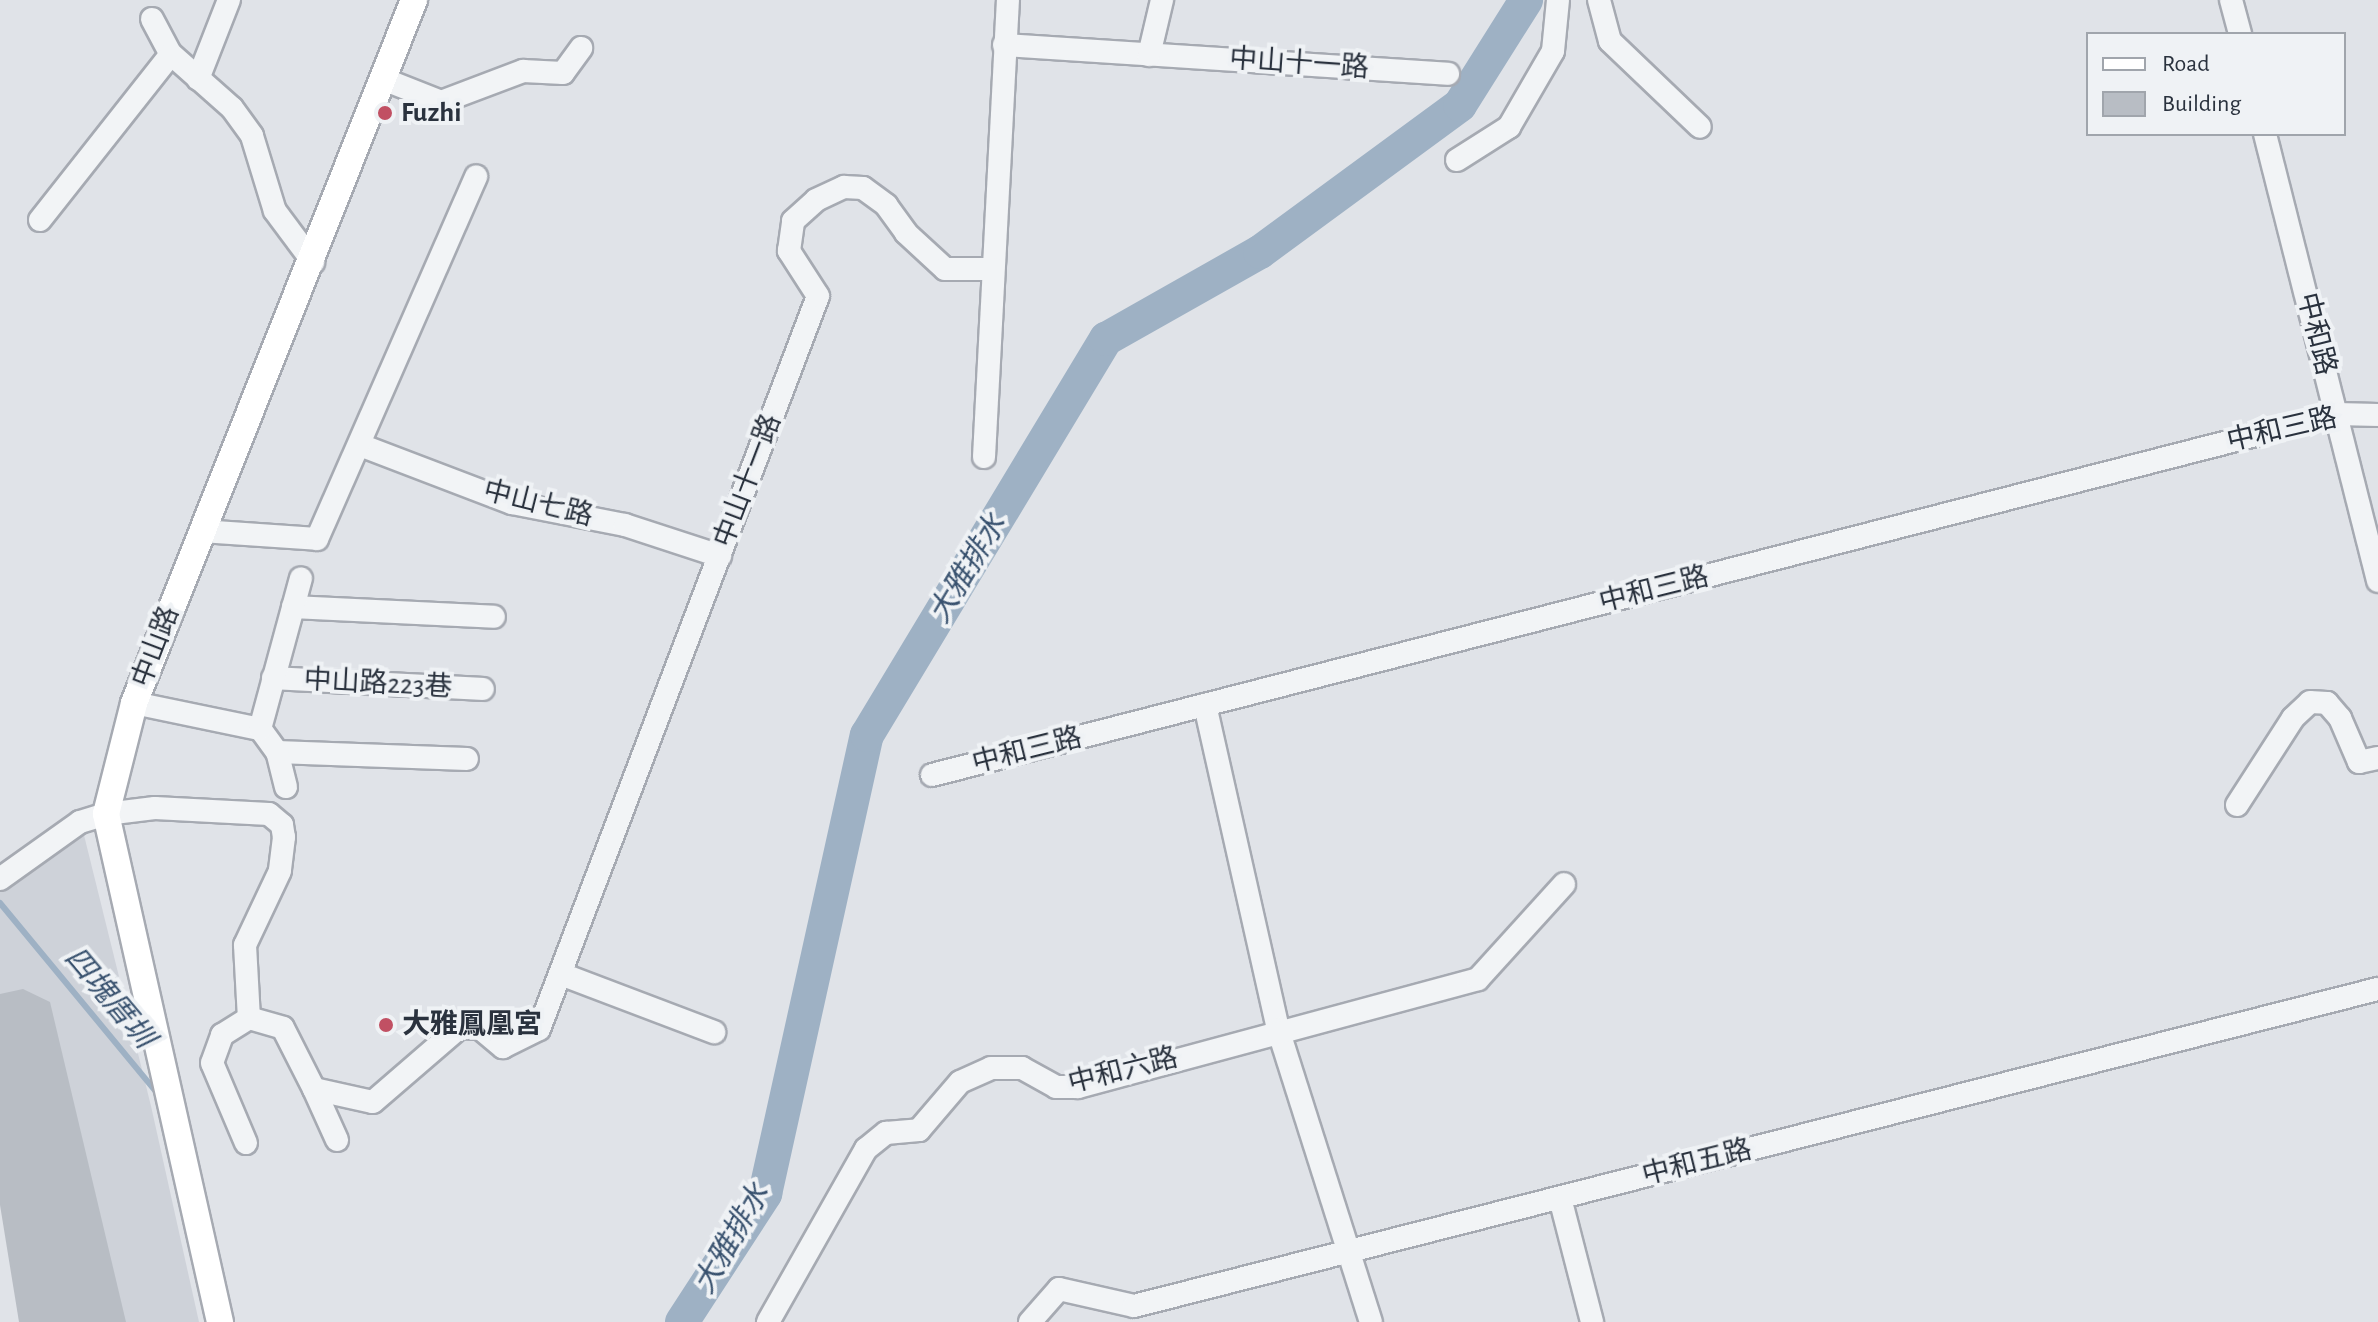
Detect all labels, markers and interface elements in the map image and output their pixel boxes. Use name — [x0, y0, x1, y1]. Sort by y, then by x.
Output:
legend — [2086, 32, 2346, 136]
street label: 中山十一路 — [1228, 42, 1370, 86]
text: Road — [2162, 52, 2210, 76]
text: Building — [2162, 92, 2241, 116]
place label: Fuzhi — [401, 96, 462, 130]
marker: Fuzhi — [376, 104, 394, 122]
street label: 中和路 — [2290, 289, 2342, 379]
street label: 中和三路 — [2224, 401, 2340, 459]
street label: 中山十一路 — [707, 410, 789, 552]
street label: 中山七路 — [480, 474, 596, 534]
water label: 大雅排水 — [922, 508, 1014, 630]
street label: 中和三路 — [1596, 560, 1712, 620]
street label: 中山路 — [125, 602, 187, 692]
street label: 中山路223巷 — [303, 663, 453, 705]
street label: 中和三路 — [969, 721, 1085, 781]
water label: 四塊厝圳 — [57, 940, 161, 1056]
place label: 大雅鳳凰宮 — [402, 1008, 542, 1042]
marker: 大雅鳳凰宮 — [377, 1016, 395, 1034]
street label: 中和六路 — [1065, 1041, 1181, 1101]
street label: 中和五路 — [1639, 1133, 1755, 1193]
water label: 大雅排水 — [686, 1178, 778, 1300]

